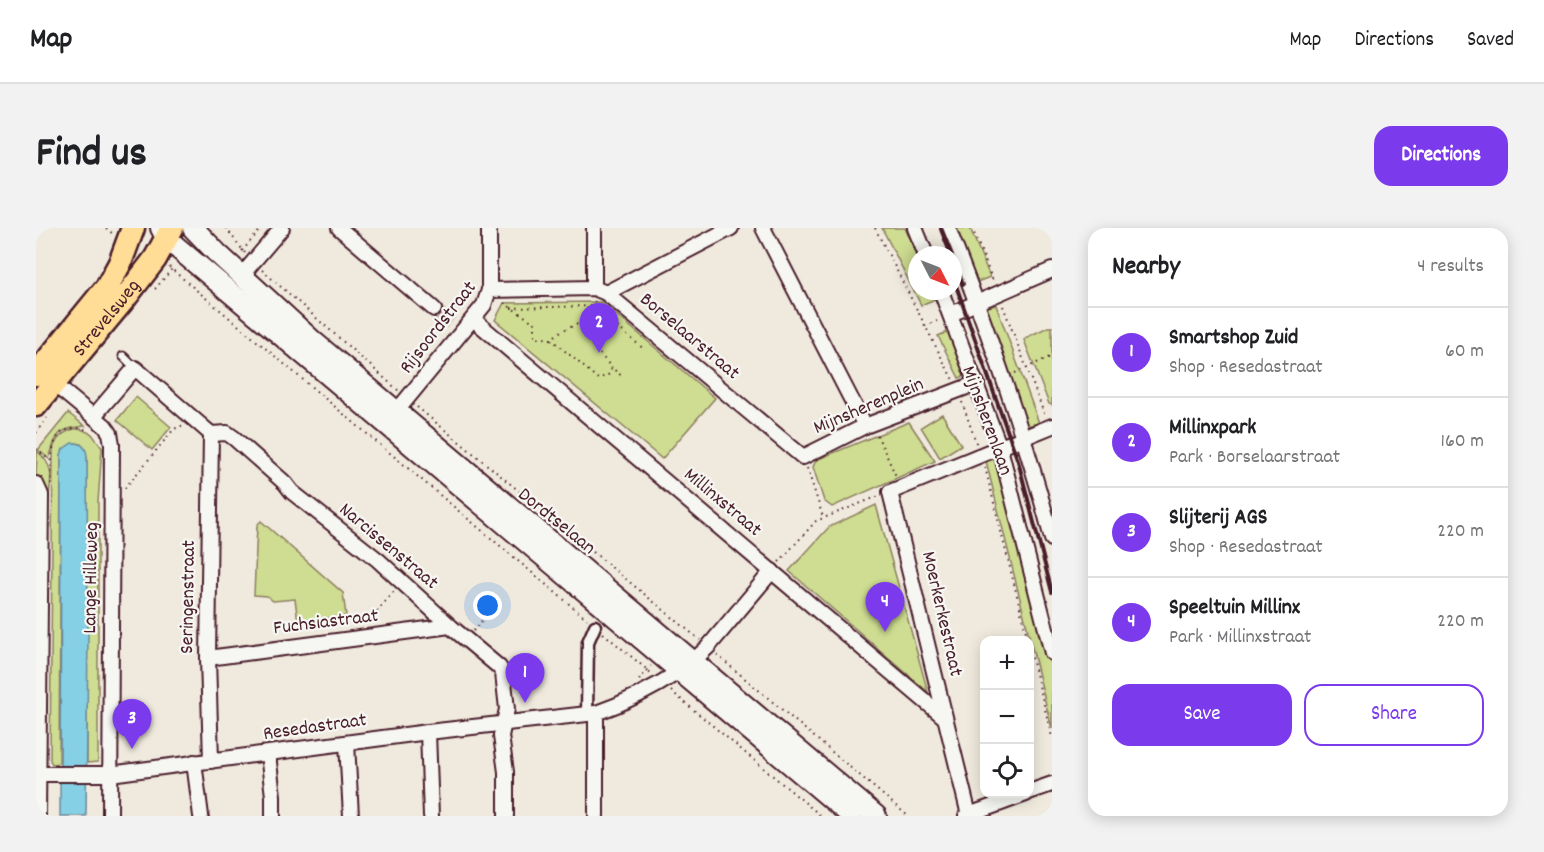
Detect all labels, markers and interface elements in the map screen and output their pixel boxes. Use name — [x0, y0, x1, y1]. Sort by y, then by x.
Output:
text: Map — [30, 21, 72, 61]
text: Map — [1290, 26, 1321, 56]
text: Directions — [1354, 26, 1434, 56]
text: Saved — [1467, 26, 1514, 56]
text: Find us — [36, 126, 147, 186]
button: Directions — [1374, 126, 1508, 186]
north arrow — [908, 246, 962, 300]
text: Nearby — [1112, 249, 1180, 286]
text: 4 results — [1417, 253, 1484, 281]
street label: Strevelsweg — [67, 274, 148, 364]
street label: Rijsoordstraat — [394, 276, 484, 380]
street label: Borselaarstraat — [633, 287, 745, 387]
pin: 2 — [580, 304, 618, 353]
text: Smartshop Zuid — [1169, 323, 1298, 354]
text: 1 — [1129, 338, 1134, 366]
text: 60 m — [1445, 338, 1484, 366]
text: Shop · Resedastraat — [1169, 354, 1323, 382]
street label: Mijnsherenlaan — [953, 362, 1019, 480]
street label: Mijnsherenplein — [810, 371, 928, 443]
text: Millinxpark — [1169, 413, 1256, 444]
text: 2 — [1127, 428, 1136, 456]
text: 160 m — [1441, 428, 1484, 456]
text: Park · Borselaarstraat — [1169, 444, 1340, 472]
street label: Millinxstraat — [677, 462, 767, 544]
street label: Dordtselaan — [511, 482, 601, 562]
street label: Narcissenstraat — [332, 497, 444, 597]
text: Slijterij AGS — [1169, 503, 1267, 534]
text: 3 — [1127, 518, 1136, 546]
text: 220 m — [1437, 518, 1484, 546]
street label: Lange Hilleweg — [77, 522, 107, 634]
text: Shop · Resedastraat — [1169, 534, 1323, 562]
street label: Seringenstraat — [174, 540, 204, 654]
street label: Moerkerkestraat — [913, 549, 969, 679]
pin: 4 — [866, 582, 904, 632]
your location — [473, 591, 502, 620]
text: Speeltuin Millinx — [1169, 593, 1300, 624]
street label: Fuchsiastraat — [272, 603, 380, 643]
text: 4 — [1127, 608, 1136, 636]
text: 220 m — [1437, 608, 1484, 636]
text: Park · Millinxstraat — [1169, 624, 1311, 652]
map controls — [980, 636, 1034, 798]
button: + — [980, 636, 1034, 690]
pin: 1 — [506, 654, 544, 703]
button: Save — [1112, 684, 1292, 746]
button: Share — [1304, 684, 1484, 746]
button: − — [980, 690, 1034, 744]
pin: 3 — [112, 700, 152, 749]
street label: Resedastraat — [262, 707, 368, 749]
button: locate — [980, 744, 1034, 798]

